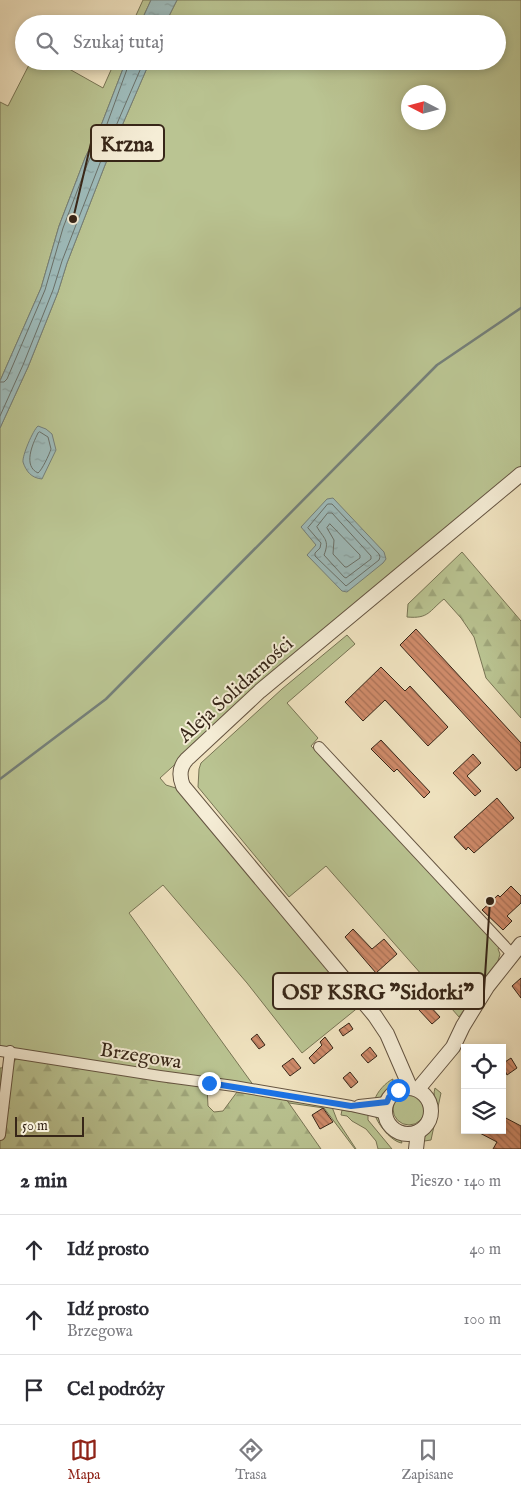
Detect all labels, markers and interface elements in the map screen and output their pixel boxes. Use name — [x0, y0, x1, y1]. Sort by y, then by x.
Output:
search box — [15, 15, 506, 70]
icon: search — [33, 29, 61, 57]
text: Szukaj tutaj — [73, 31, 164, 55]
north arrow — [401, 85, 446, 130]
callout: Krzna — [91, 125, 164, 161]
text: Krzna — [101, 132, 154, 159]
street label: Aleja Solidarności — [172, 632, 299, 749]
callout: OSP KSRG "Sidorki" — [273, 973, 484, 1009]
text: OSP KSRG "Sidorki" — [282, 980, 474, 1007]
street label: Brzegowa — [98, 1038, 184, 1075]
map controls — [461, 1044, 506, 1134]
button: locate — [461, 1044, 506, 1089]
route end — [198, 1072, 221, 1095]
route start — [387, 1079, 410, 1102]
button: layers — [461, 1089, 506, 1134]
scale bar — [15, 1114, 84, 1137]
text: 50 m — [22, 1117, 48, 1135]
text: 2 min — [20, 1168, 67, 1195]
text: Pieszo · 140 m — [411, 1172, 501, 1192]
icon: ahead — [20, 1236, 48, 1264]
text: Idź prosto — [67, 1238, 149, 1262]
text: 40 m — [469, 1240, 501, 1260]
text: Idź prosto — [67, 1298, 149, 1322]
icon: ahead — [20, 1306, 48, 1334]
text: 100 m — [464, 1310, 501, 1330]
text: Brzegowa — [67, 1322, 133, 1342]
icon: arrive — [20, 1376, 48, 1404]
text: Cel podróży — [67, 1378, 165, 1402]
tab: Mapa — [67, 1436, 100, 1484]
tab: Trasa — [235, 1436, 267, 1484]
tab: Zapisane — [402, 1436, 454, 1484]

